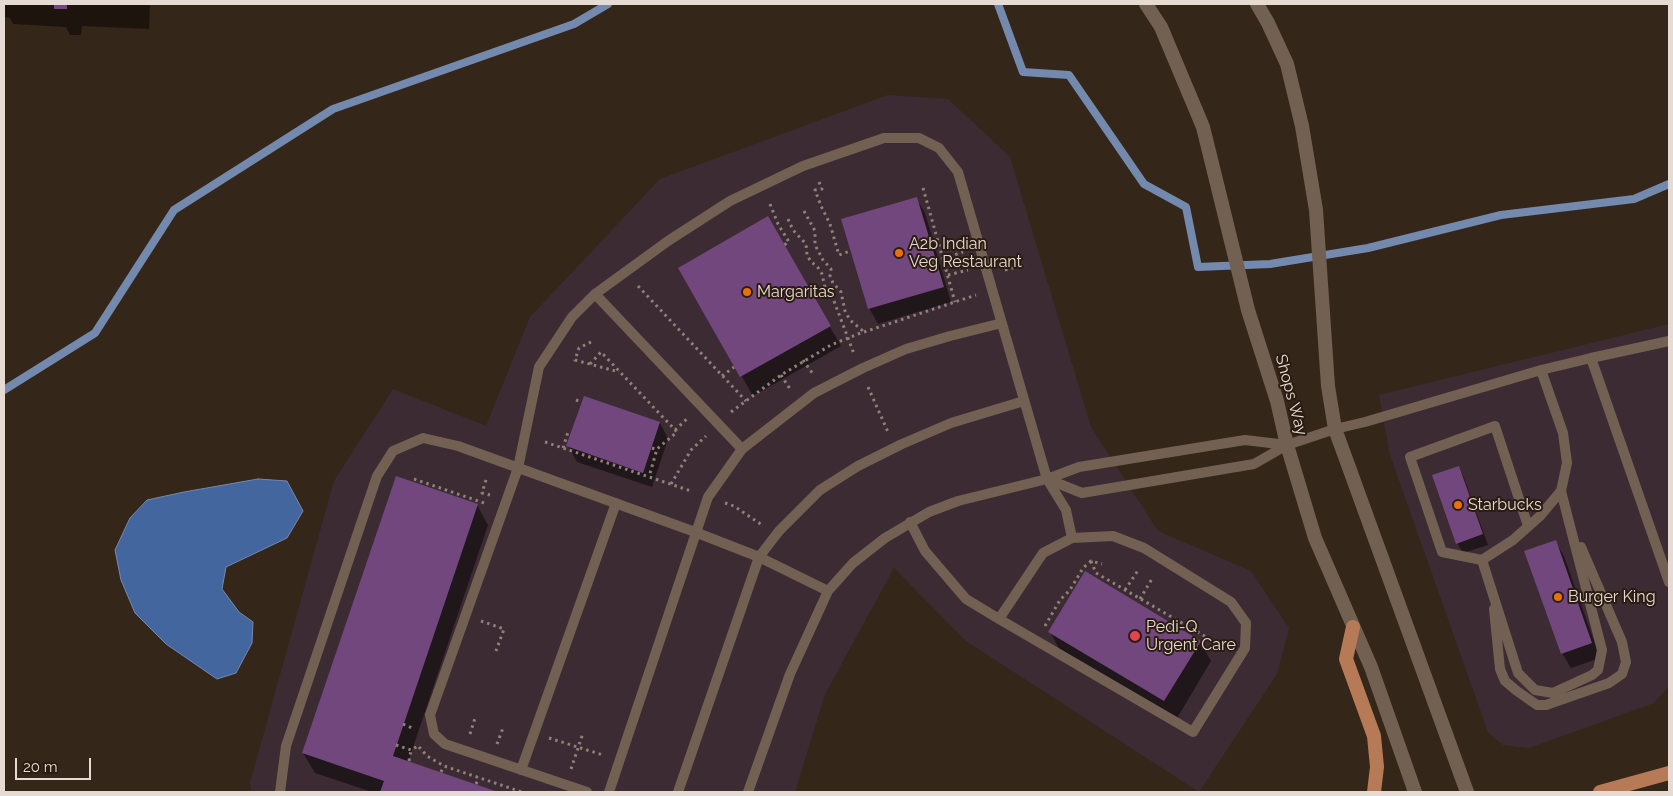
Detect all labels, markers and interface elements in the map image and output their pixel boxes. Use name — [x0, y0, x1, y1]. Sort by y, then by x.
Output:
place label: A2b Indian Veg Restaurant — [909, 234, 1022, 272]
marker: A2b Indian Veg Restaurant — [893, 247, 905, 259]
place label: Margaritas — [757, 282, 835, 302]
marker: Margaritas — [741, 286, 753, 298]
street label: Shops Way — [1271, 352, 1311, 438]
place label: Starbucks — [1468, 495, 1542, 515]
marker: Starbucks — [1452, 499, 1464, 511]
place label: Burger King — [1568, 587, 1656, 607]
marker: Burger King — [1552, 591, 1564, 603]
place label: Pedi-Q Urgent Care — [1146, 617, 1236, 655]
marker: Pedi-Q Urgent Care — [1128, 629, 1142, 643]
scale bar — [18, 748, 94, 780]
text: 20 m — [23, 758, 58, 776]

